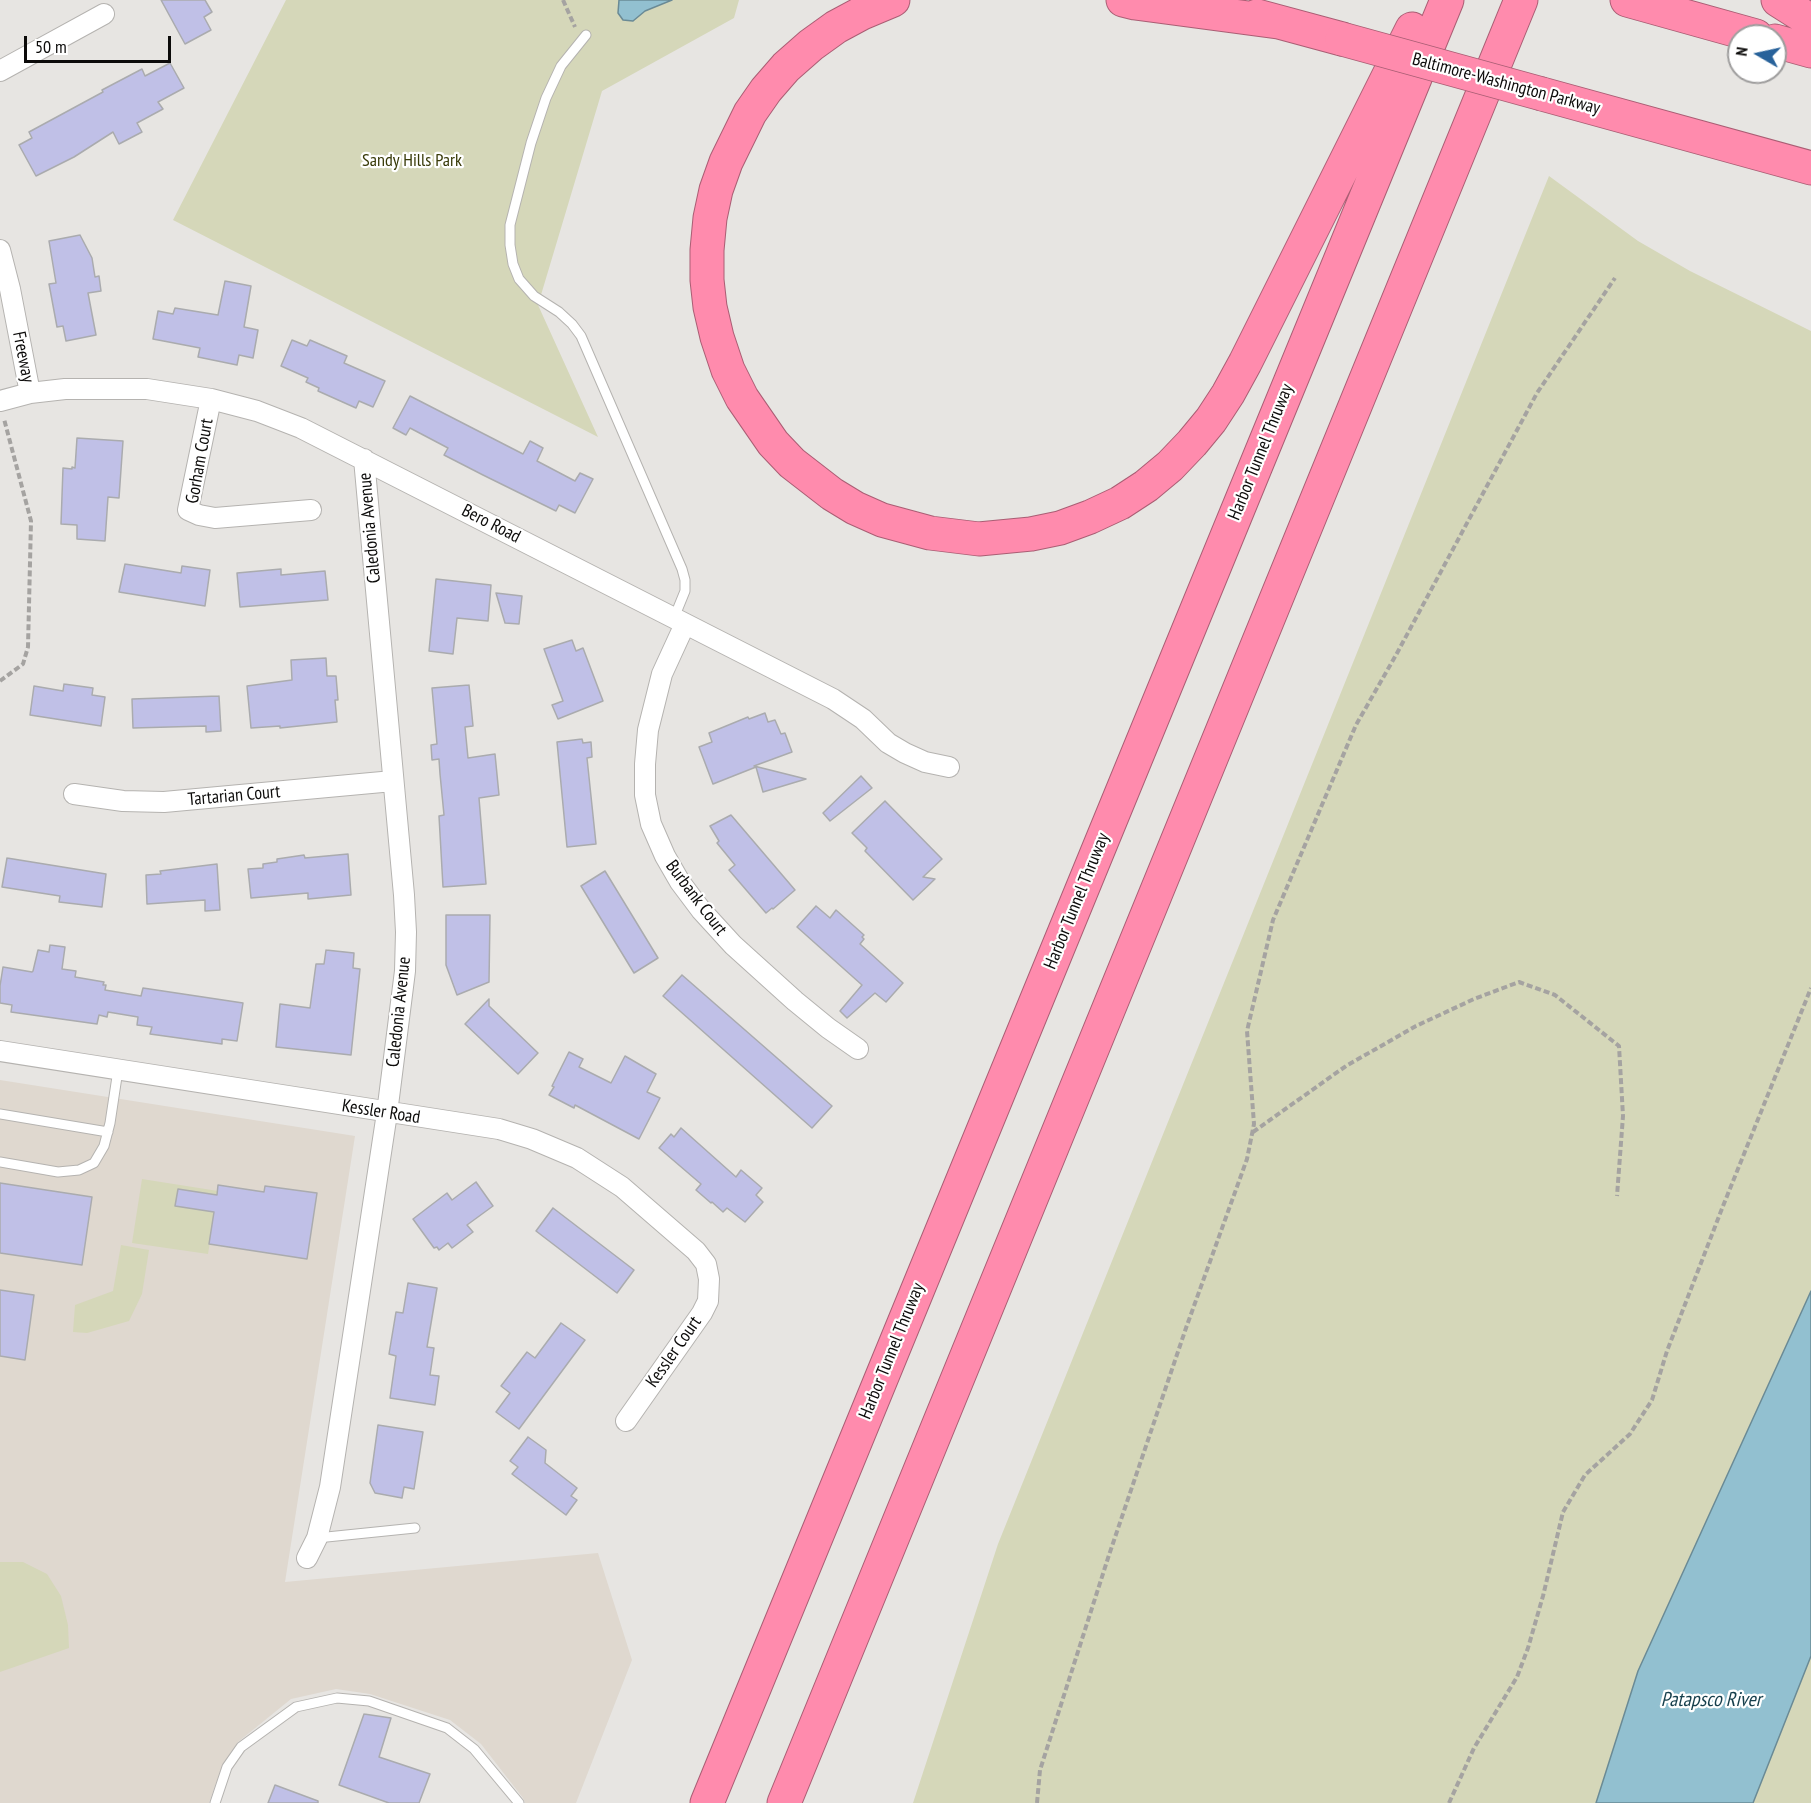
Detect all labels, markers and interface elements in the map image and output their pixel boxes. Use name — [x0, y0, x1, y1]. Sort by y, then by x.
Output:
scale bar — [27, 24, 174, 62]
north arrow — [1727, 24, 1787, 84]
text: 50 m — [35, 35, 67, 58]
text: N — [1731, 46, 1752, 57]
street label: Baltimore-Washington Parkway — [1410, 49, 1602, 119]
park label: Sandy Hills Park — [362, 150, 462, 172]
street label: Freeway — [7, 330, 39, 384]
street label: Harbor Tunnel Thruway — [1224, 381, 1298, 523]
street label: Gorham Court — [182, 417, 218, 505]
street label: Caledonia Avenue — [354, 472, 386, 584]
street label: Bero Road — [458, 500, 524, 548]
street label: Tartarian Court — [187, 781, 281, 811]
street label: Harbor Tunnel Thruway — [1040, 830, 1114, 972]
street label: Burbank Court — [661, 856, 731, 940]
street label: Caledonia Avenue — [382, 956, 416, 1068]
street label: Kessler Road — [340, 1095, 422, 1129]
street label: Harbor Tunnel Thruway — [855, 1280, 929, 1422]
street label: Kessler Court — [642, 1312, 706, 1392]
water label: Patapsco River — [1661, 1688, 1761, 1712]

